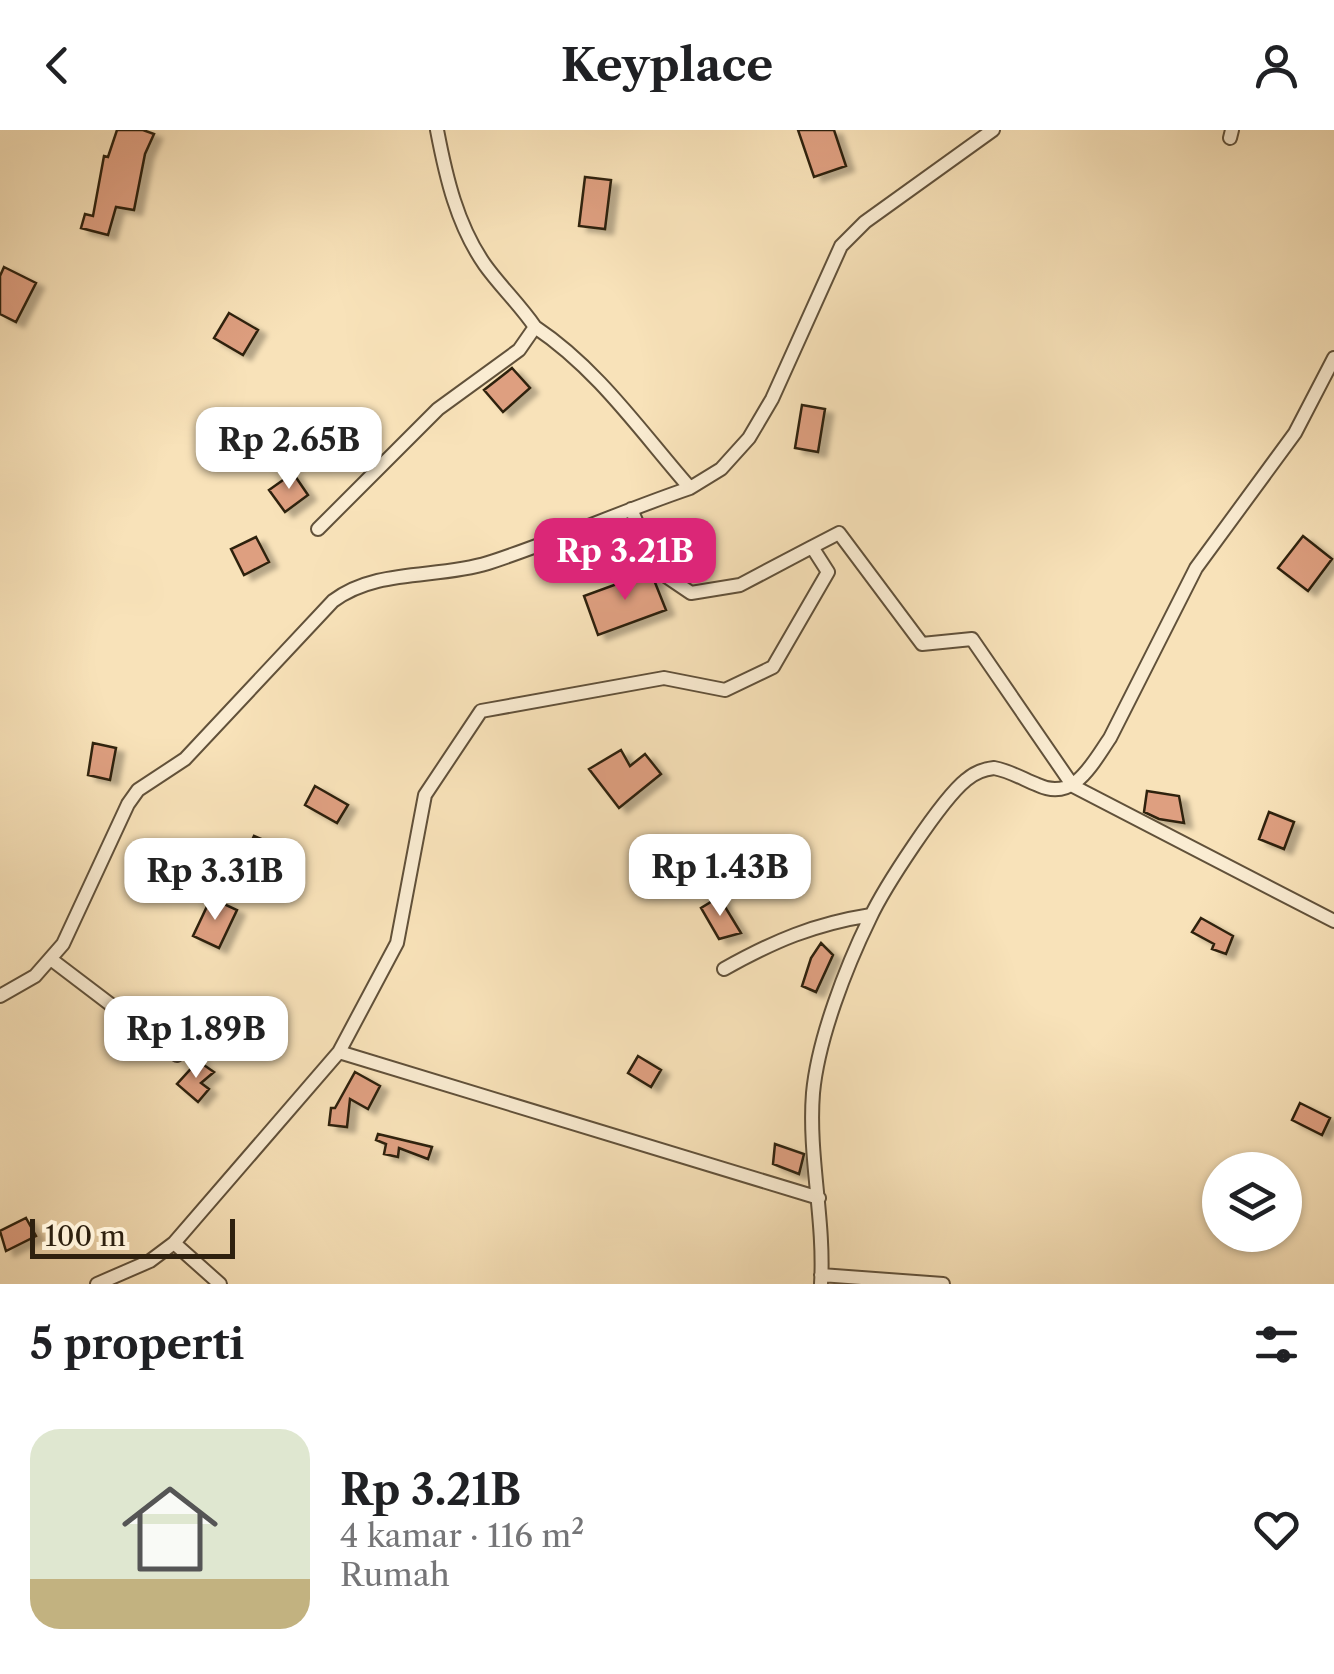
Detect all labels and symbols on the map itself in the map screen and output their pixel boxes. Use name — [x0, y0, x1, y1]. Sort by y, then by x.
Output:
pin: Rp 2.65B — [186, 407, 392, 492]
pin: Rp 3.21B — [522, 518, 728, 603]
pin: Rp 1.43B — [617, 834, 823, 919]
pin: Rp 3.31B — [112, 838, 318, 923]
pin: Rp 1.89B — [93, 996, 299, 1081]
scale bar — [30, 1214, 235, 1258]

